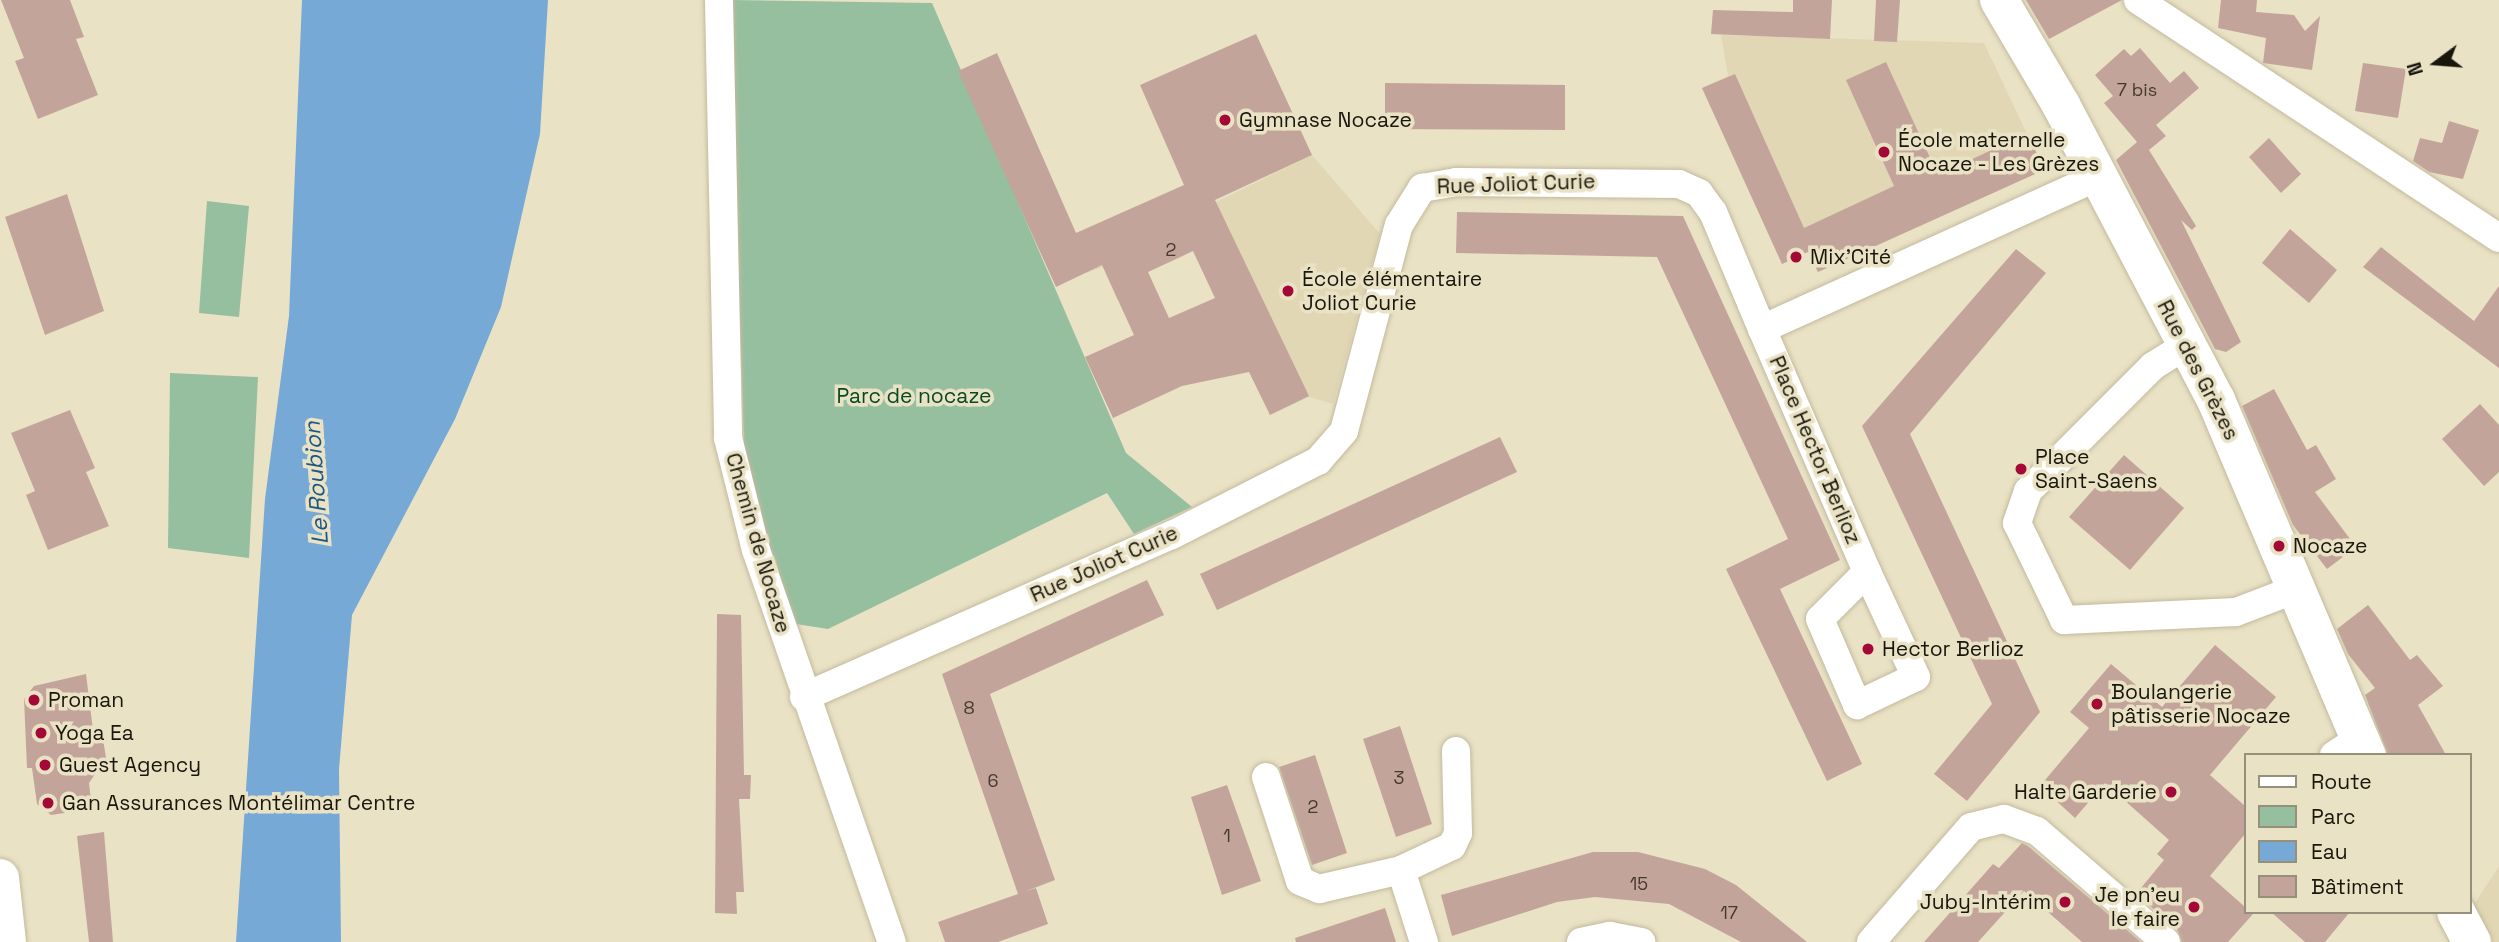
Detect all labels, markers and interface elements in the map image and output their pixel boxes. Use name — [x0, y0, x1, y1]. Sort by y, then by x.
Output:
north arrow — [2401, 28, 2471, 98]
text: N — [2402, 59, 2429, 78]
house number: 7 bis — [2117, 79, 2157, 101]
place label: Gymnase Nocaze — [1239, 107, 1412, 133]
marker: Gymnase Nocaze — [1217, 112, 1233, 128]
place label: École maternelle Nocaze - Les Grèzes — [1898, 127, 2101, 177]
marker: École maternelle Nocaze - Les Grèzes — [1876, 144, 1892, 160]
street label: Rue Joliot Curie — [1436, 169, 1596, 199]
house number: 2 — [1166, 239, 1176, 261]
place label: Mix'Cité — [1810, 244, 1891, 270]
marker: Mix'Cité — [1788, 249, 1804, 265]
place label: École élémentaire Joliot Curie — [1302, 266, 1482, 316]
marker: École élémentaire Joliot Curie — [1280, 283, 1296, 299]
street label: Rue des Grèzes — [2152, 296, 2244, 444]
street label: Place Hector Berlioz — [1764, 352, 1866, 548]
park label: Parc de nocaze — [837, 383, 991, 409]
water label: Le Roubion — [298, 420, 334, 546]
place label: Place Saint-Saens — [2035, 444, 2158, 494]
street label: Chemin de Nocaze — [720, 450, 796, 636]
marker: Place Saint-Saens — [2013, 461, 2029, 477]
street label: Rue Joliot Curie — [1026, 520, 1182, 608]
place label: Nocaze — [2293, 533, 2368, 559]
marker: Nocaze — [2271, 538, 2287, 554]
place label: Hector Berlioz — [1882, 636, 2024, 662]
marker: Hector Berlioz — [1860, 641, 1876, 657]
place label: Boulangerie pâtisserie Nocaze — [2111, 679, 2291, 729]
place label: Proman — [48, 687, 124, 713]
marker: Proman — [26, 692, 42, 708]
marker: Boulangerie pâtisserie Nocaze — [2089, 696, 2105, 712]
house number: 8 — [963, 697, 975, 719]
place label: Yoga Ea — [55, 720, 134, 746]
marker: Yoga Ea — [33, 725, 49, 741]
place label: Guest Agency — [59, 752, 201, 778]
legend — [2244, 753, 2471, 914]
marker: Guest Agency — [37, 757, 53, 773]
house number: 3 — [1394, 767, 1404, 789]
text: Route — [2311, 768, 2372, 795]
house number: 6 — [987, 770, 999, 792]
place label: Halte Garderie — [2014, 779, 2157, 805]
marker: Halte Garderie — [2163, 784, 2179, 800]
place label: Gan Assurances Montélimar Centre — [62, 790, 416, 816]
marker: Gan Assurances Montélimar Centre — [40, 795, 56, 811]
house number: 2 — [1308, 796, 1318, 818]
text: Parc — [2311, 803, 2356, 830]
house number: 1 — [1223, 825, 1231, 847]
text: Eau — [2311, 838, 2348, 865]
house number: 15 — [1630, 873, 1648, 895]
text: Bâtiment — [2311, 873, 2404, 900]
place label: Je pn'eu le faire — [2095, 882, 2180, 932]
place label: Juby-Intérim — [1920, 889, 2051, 915]
marker: Juby-Intérim — [2057, 894, 2073, 910]
marker: Je pn'eu le faire — [2186, 899, 2202, 915]
house number: 17 — [1720, 902, 1738, 924]

